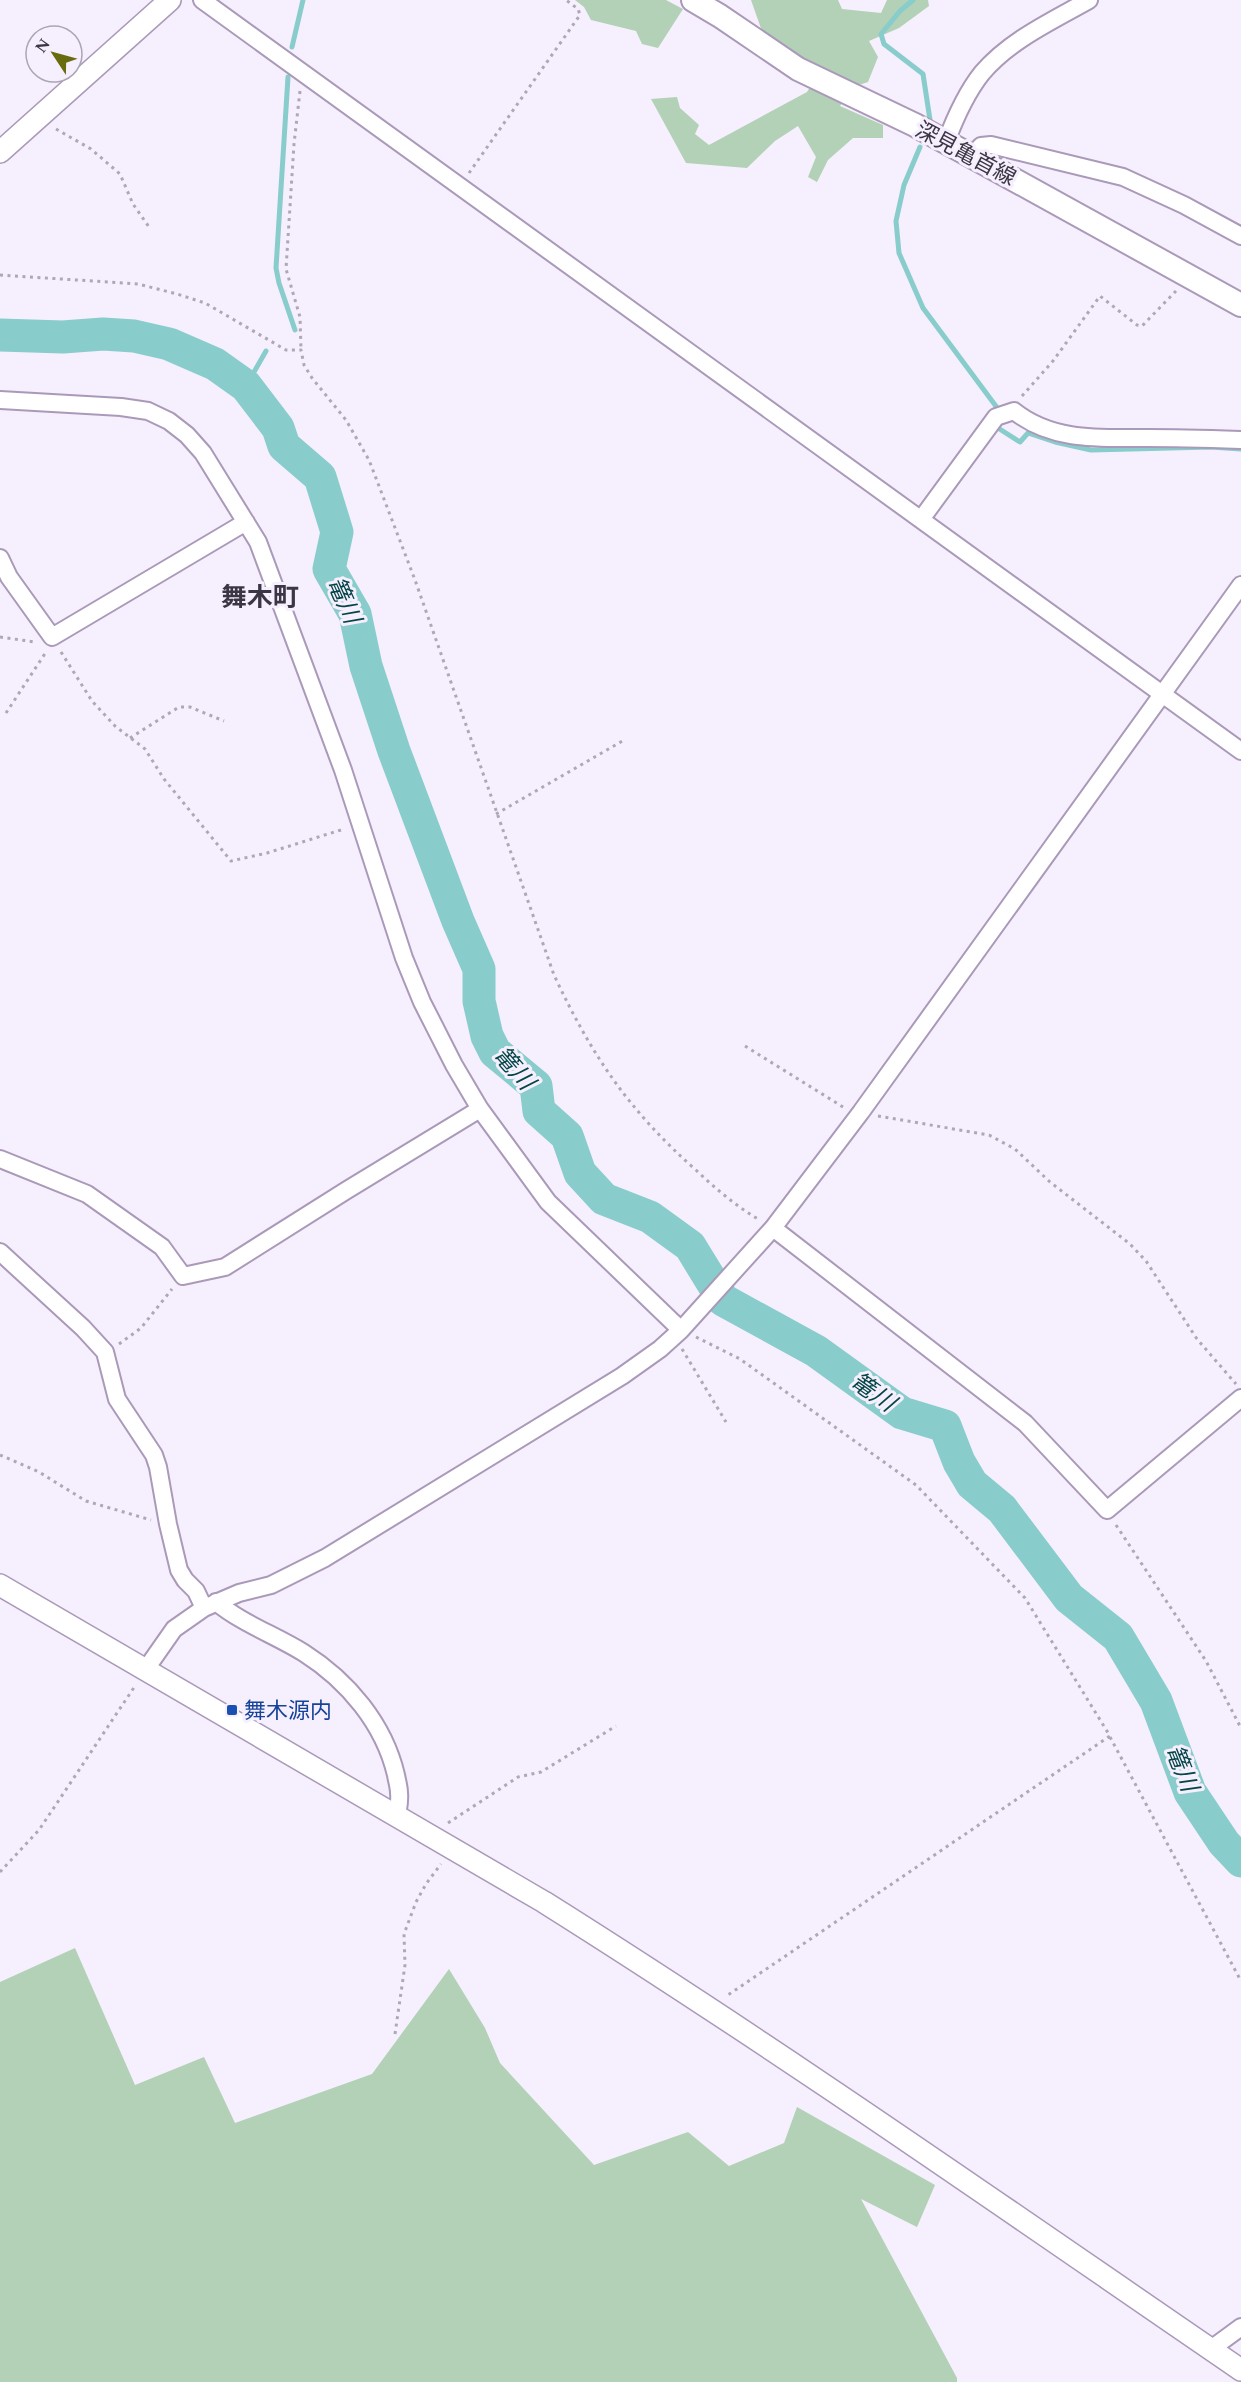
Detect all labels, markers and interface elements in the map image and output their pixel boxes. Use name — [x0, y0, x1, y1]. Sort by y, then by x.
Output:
north arrow — [24, 24, 84, 84]
text: N — [29, 33, 56, 58]
street label: 深見亀首線 — [909, 114, 1022, 195]
water label: 篭川 — [317, 571, 371, 632]
district label: 舞木町 — [221, 578, 299, 618]
water label: 篭川 — [484, 1039, 545, 1101]
water label: 篭川 — [842, 1364, 905, 1423]
place label: 舞木源内 — [244, 1695, 332, 1728]
marker: 舞木源内 — [225, 1703, 239, 1717]
water label: 篭川 — [1155, 1739, 1208, 1800]

